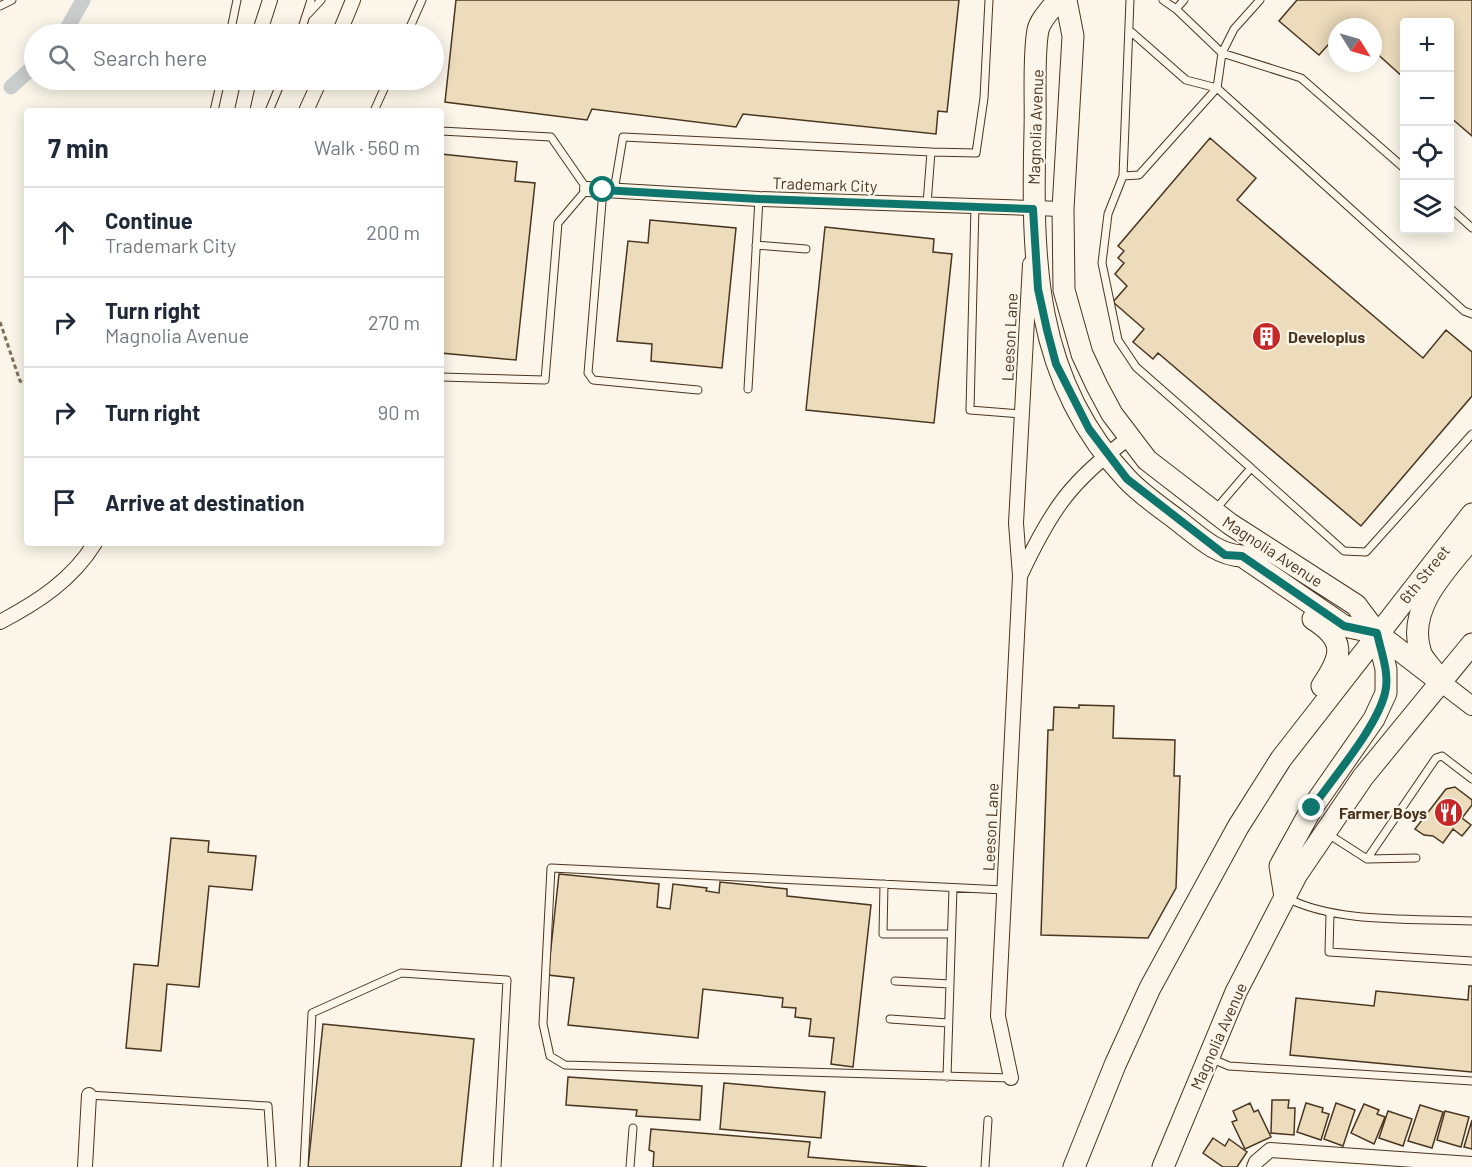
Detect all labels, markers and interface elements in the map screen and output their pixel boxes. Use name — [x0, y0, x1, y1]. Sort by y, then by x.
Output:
north arrow — [1328, 18, 1382, 72]
map controls — [1400, 18, 1454, 234]
button: + — [1400, 18, 1454, 72]
search box — [24, 24, 444, 90]
icon: search — [45, 41, 78, 74]
text: Search here — [93, 44, 207, 70]
street label: Magnolia Avenue — [1023, 69, 1047, 185]
button: − — [1400, 72, 1454, 126]
button: locate — [1400, 126, 1454, 180]
text: 7 min — [48, 132, 109, 163]
text: Walk · 560 m — [314, 135, 420, 159]
street label: Trademark City — [772, 173, 878, 195]
route start — [589, 176, 615, 202]
button: layers — [1400, 180, 1454, 234]
text: Continue — [105, 207, 193, 233]
icon: ahead — [48, 216, 81, 249]
text: 200 m — [366, 220, 420, 244]
text: Trademark City — [105, 233, 236, 257]
street label: Leeson Lane — [997, 292, 1021, 382]
text: Turn right — [105, 297, 200, 323]
icon: right — [48, 306, 81, 339]
text: 270 m — [368, 310, 420, 334]
building icon: Developlus — [1251, 320, 1283, 352]
text: Magnolia Avenue — [105, 323, 249, 347]
place label: Developlus — [1288, 327, 1365, 346]
icon: right — [48, 396, 81, 429]
text: Turn right — [105, 399, 200, 425]
text: 90 m — [378, 400, 420, 424]
icon: arrive — [48, 486, 81, 519]
text: Arrive at destination — [105, 489, 304, 515]
street label: Magnolia Avenue — [1219, 512, 1327, 590]
street label: 6th Street — [1395, 541, 1453, 607]
street label: Leeson Lane — [978, 782, 1002, 872]
route end — [1298, 794, 1324, 820]
restaurant icon: Farmer Boys — [1432, 796, 1464, 828]
place label: Farmer Boys — [1339, 803, 1427, 822]
street label: Magnolia Avenue — [1186, 979, 1250, 1093]

